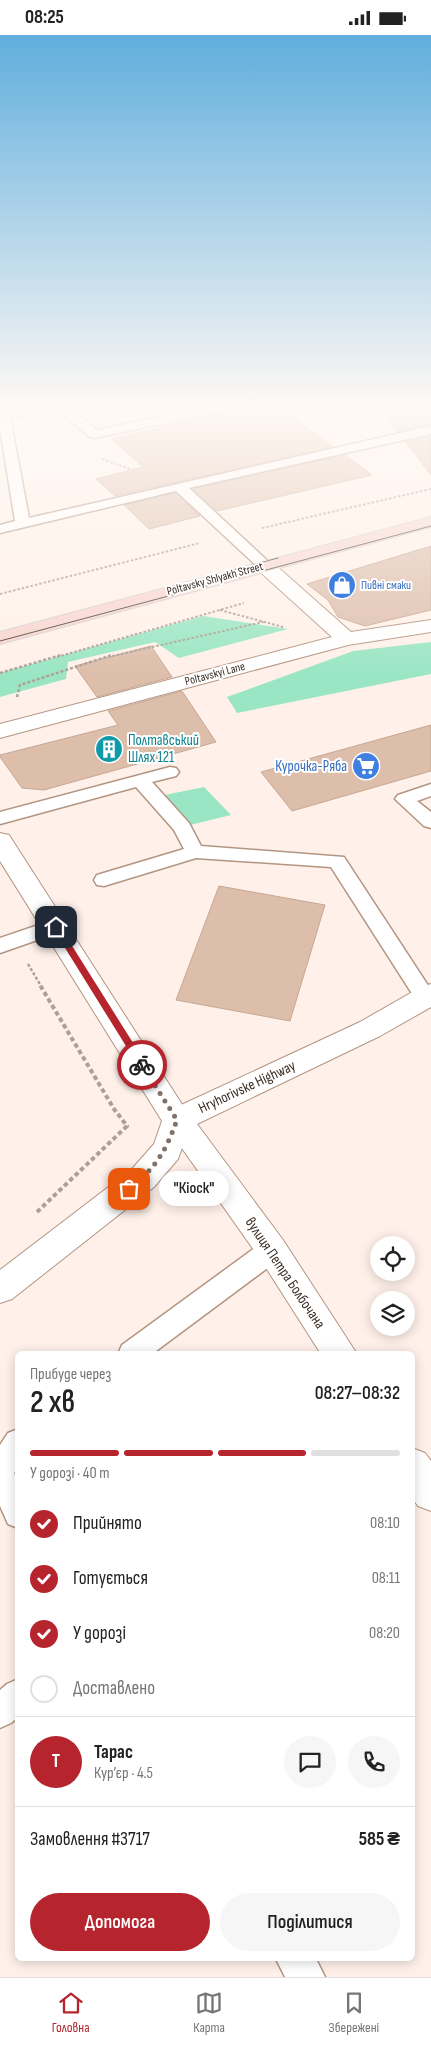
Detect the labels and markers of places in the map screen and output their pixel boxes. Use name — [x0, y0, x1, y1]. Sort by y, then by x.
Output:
shop icon: Пивні смаки — [327, 570, 357, 600]
place label: Пивні смаки — [361, 578, 411, 593]
place label: Полтавський Шлях 121 — [128, 731, 199, 767]
building icon: Полтавський Шлях 121 — [94, 734, 124, 764]
supermarket icon: Курочка-Ряба — [351, 751, 381, 781]
place label: Курочка-Ряба — [275, 757, 347, 776]
pin — [35, 906, 77, 948]
pin — [108, 1168, 150, 1210]
callout: "Кіоск" — [159, 1171, 229, 1207]

